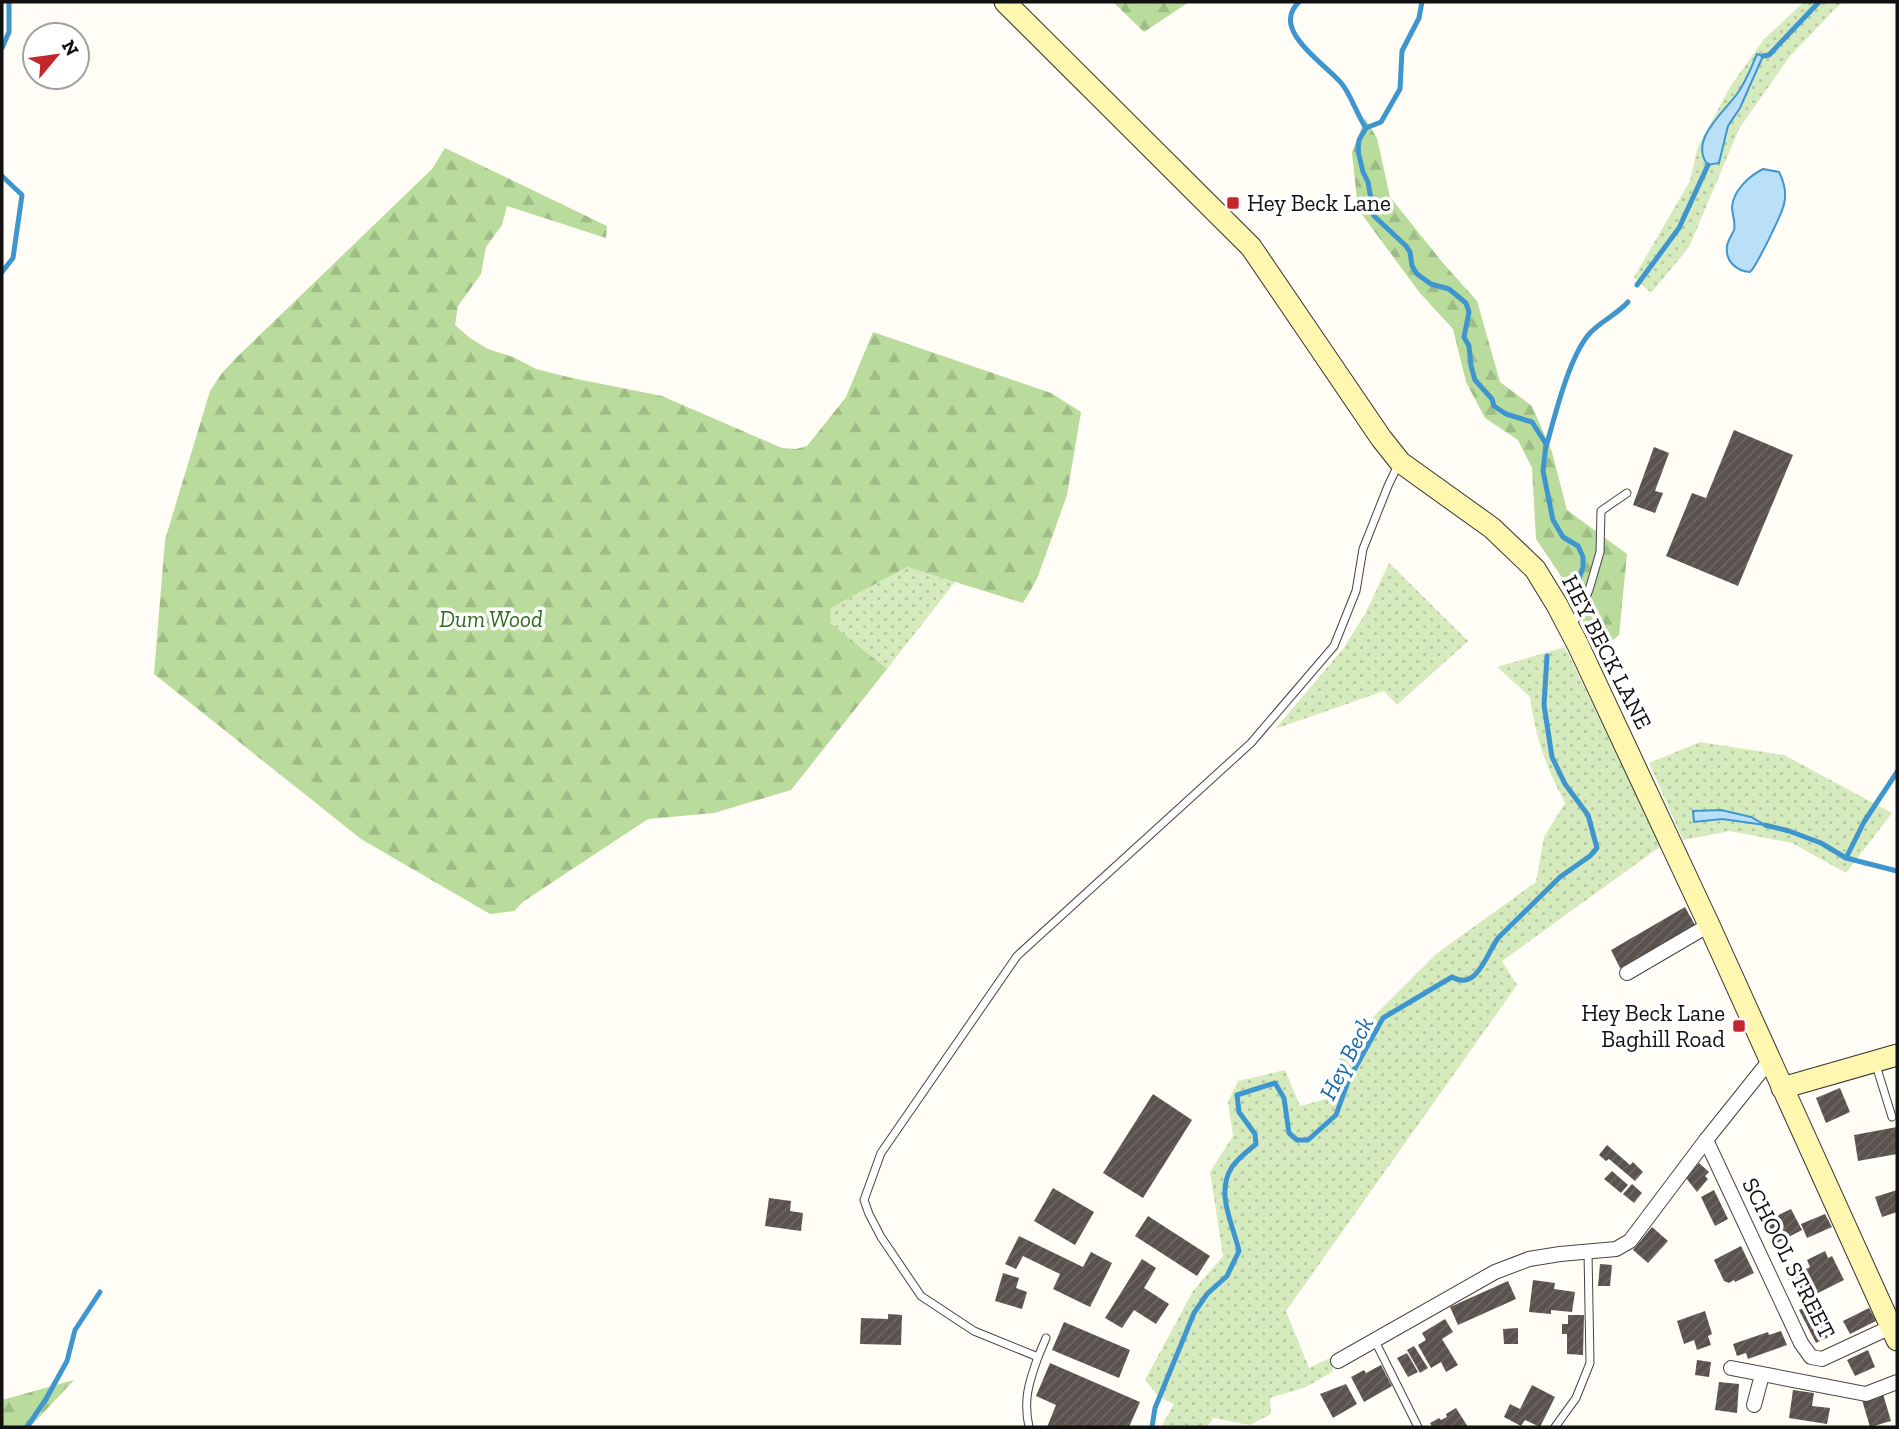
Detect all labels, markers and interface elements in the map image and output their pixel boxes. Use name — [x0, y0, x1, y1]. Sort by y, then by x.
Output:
north arrow — [21, 21, 91, 91]
text: N — [57, 36, 84, 60]
place label: Hey Beck Lane — [1247, 189, 1391, 217]
marker: Hey Beck Lane — [1225, 195, 1241, 211]
street label: HEY BECK LANE — [1556, 570, 1658, 734]
park label: Dum Wood — [439, 605, 543, 633]
place label: Hey Beck Lane Baghill Road — [1581, 999, 1725, 1053]
water label: Hey Beck — [1313, 1011, 1379, 1105]
marker: Hey Beck Lane Baghill Road — [1731, 1018, 1747, 1034]
street label: SCHOOL STREET — [1736, 1173, 1842, 1343]

